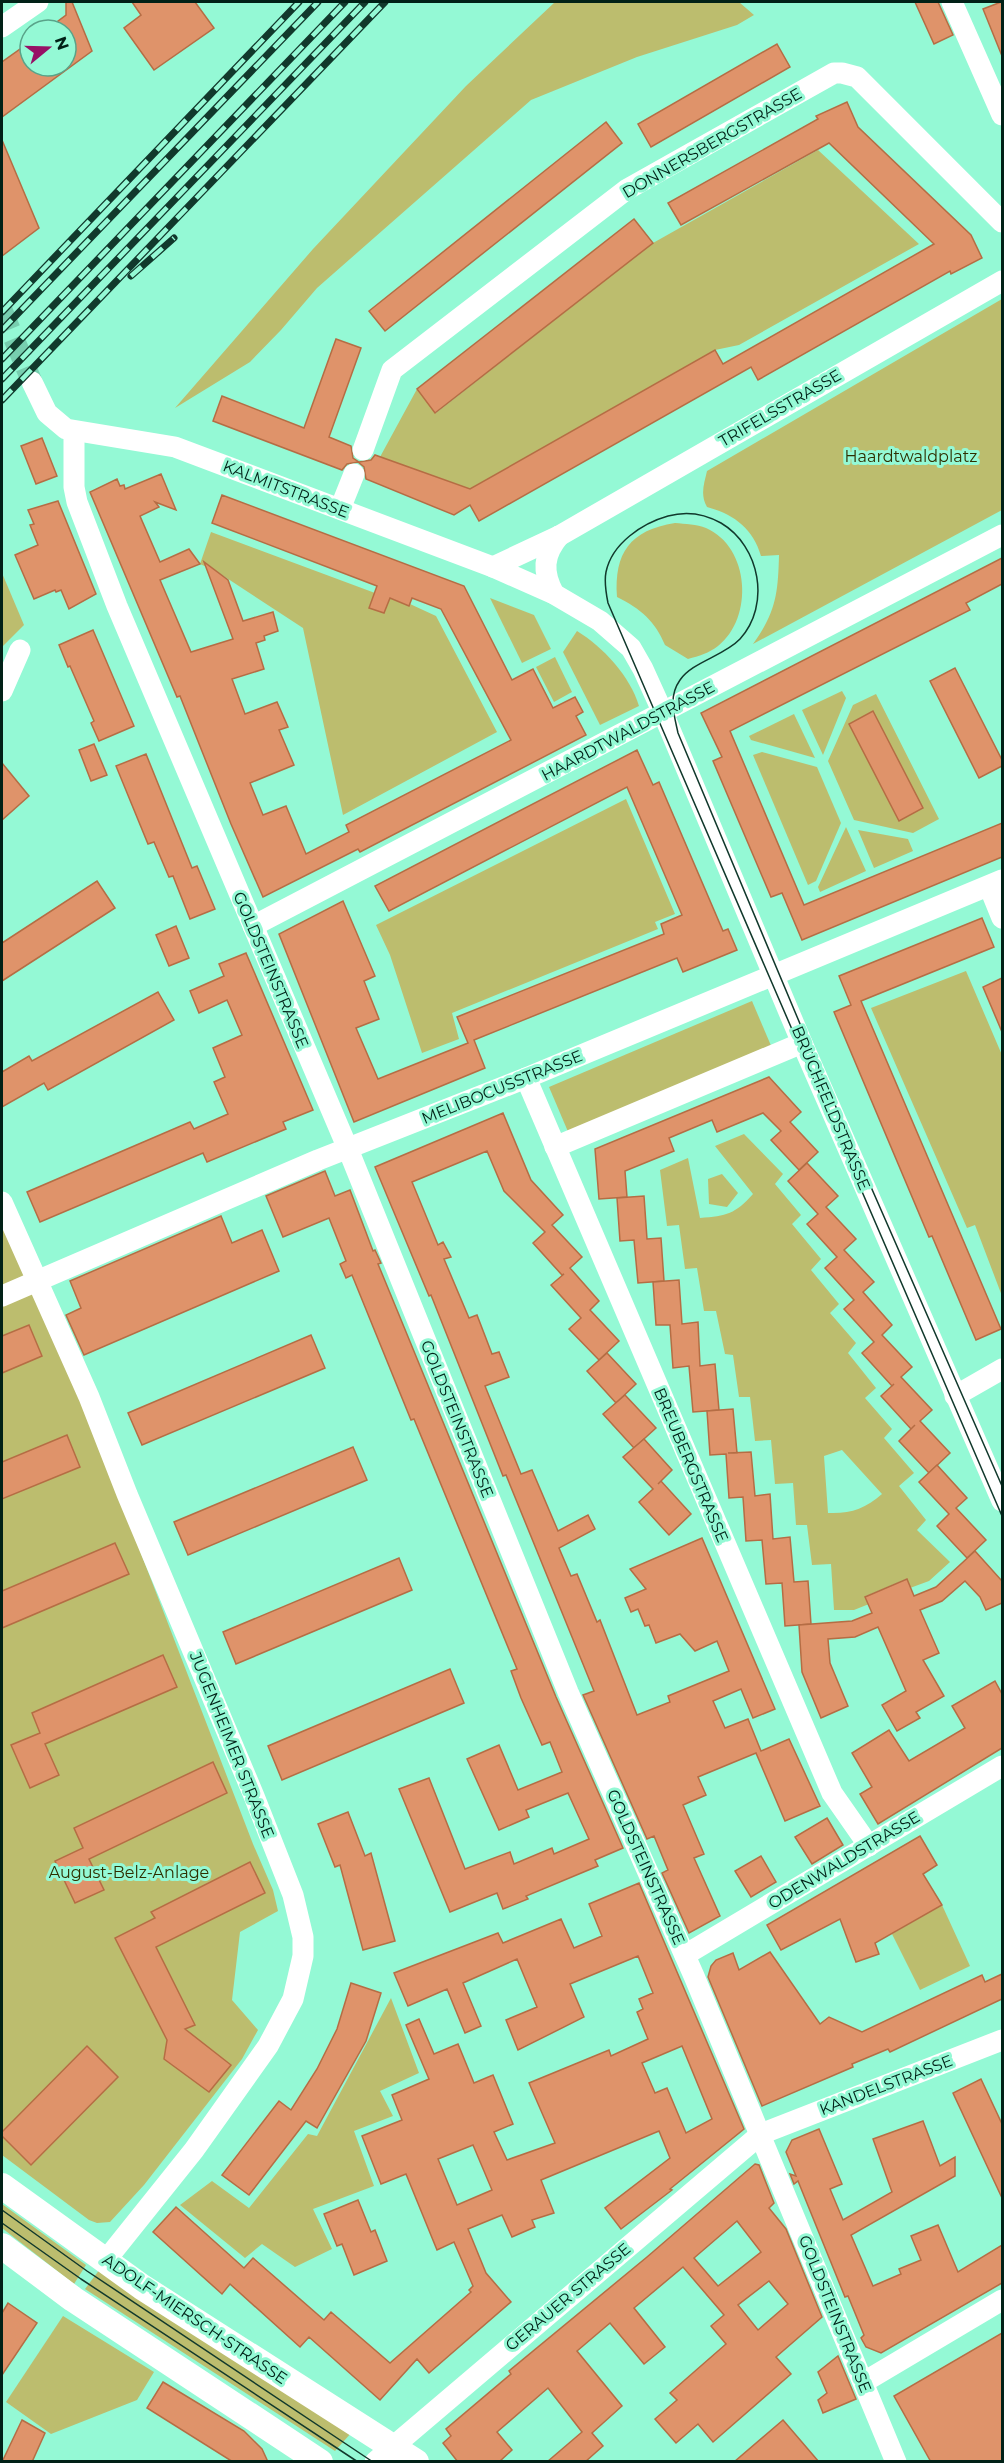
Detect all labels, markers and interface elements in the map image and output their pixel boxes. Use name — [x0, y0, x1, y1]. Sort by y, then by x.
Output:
north arrow — [18, 18, 78, 78]
text: N — [51, 34, 73, 52]
street label: DONNERSBERGSTRASSE — [619, 84, 805, 202]
street label: TRIFELSSTRASSE — [716, 365, 844, 451]
park label: Haardtwaldplatz — [845, 447, 977, 466]
street label: KALMITSTRASSE — [220, 456, 352, 522]
street label: HAARDTWALDSTRASSE — [538, 677, 718, 785]
street label: GOLDSTEINSTRASSE — [229, 889, 313, 1051]
street label: BRUCHFELDSTRASSE — [788, 1023, 874, 1193]
street label: MELIBOCUSSTRASSE — [419, 1046, 585, 1128]
street label: GOLDSTEINSTRASSE — [417, 1337, 497, 1501]
street label: BREUBERGSTRASSE — [650, 1385, 732, 1545]
street label: JUGENHEIMER STRASSE — [185, 1648, 278, 1841]
street label: GOLDSTEINSTRASSE — [603, 1786, 689, 1948]
street label: ODENWALDSTRASSE — [765, 1807, 923, 1913]
park label: August-Belz-Anlage — [49, 1863, 209, 1882]
street label: KANDELSTRASSE — [817, 2051, 955, 2119]
street label: GOLDSTEINSTRASSE — [795, 2232, 875, 2396]
street label: GERAUER STRASSE — [502, 2239, 634, 2355]
street label: ADOLF-MIERSCH-STRASSE — [99, 2250, 291, 2388]

